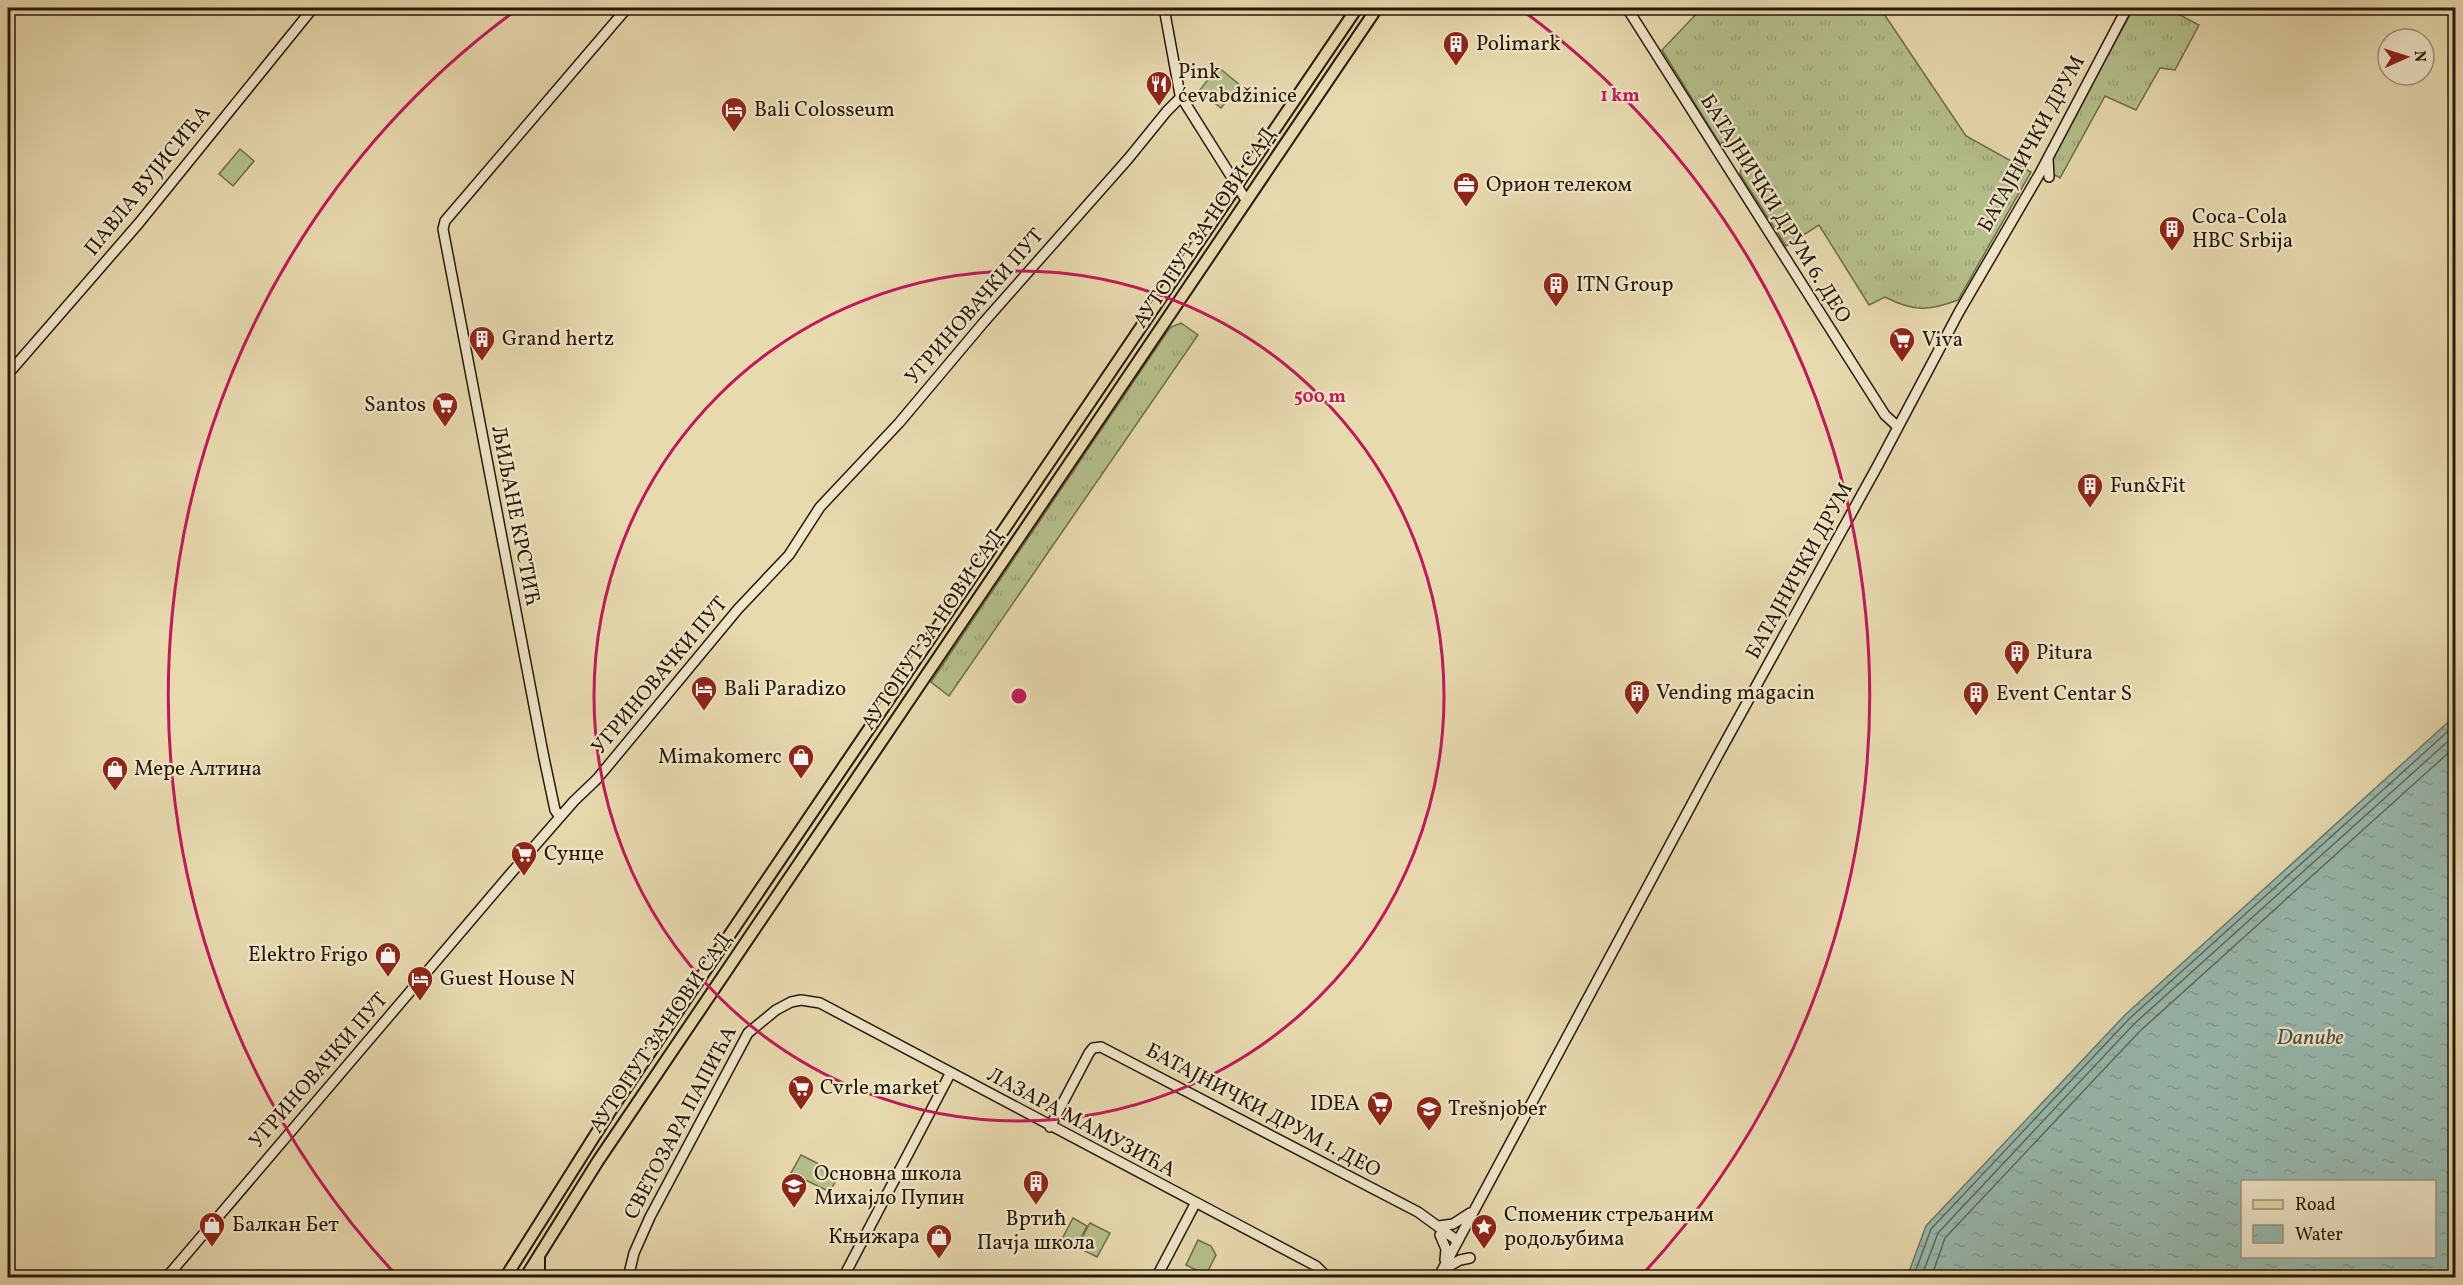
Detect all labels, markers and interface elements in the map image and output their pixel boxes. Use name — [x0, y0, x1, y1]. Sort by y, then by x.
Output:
north arrow — [2376, 27, 2436, 87]
building icon: Polimark — [1441, 29, 1471, 67]
place label: Polimark — [1476, 30, 1561, 59]
street label: БАТАЈНИЧКИ ДРУМ — [1971, 50, 2093, 238]
text: N — [2408, 50, 2430, 63]
place label: Pink ćevabdžinice — [1178, 58, 1297, 111]
restaurant icon: Pink ćevabdžinice — [1144, 69, 1174, 107]
text: 1 km — [1600, 84, 1640, 109]
street label: БАТАЈНИЧКИ ДРУМ 6. ДЕО — [1692, 89, 1858, 329]
hotel icon: Bali Colosseum — [719, 95, 749, 133]
place label: Bali Colosseum — [754, 96, 895, 125]
street label: ПАВЛА ВУЈИСИЋА — [78, 100, 218, 262]
street label: АУТОПУТ ЗА НОВИ САД — [1127, 122, 1283, 334]
office icon: Орион телеком — [1451, 170, 1481, 208]
place label: Орион телеком — [1486, 171, 1632, 200]
place label: Coca-Cola HBC Srbija — [2192, 203, 2293, 256]
building icon: Coca-Cola HBC Srbija — [2157, 214, 2187, 252]
street label: УГРИНОВАЧКИ ПУТ — [899, 223, 1051, 391]
building icon: ITN Group — [1541, 270, 1571, 308]
place label: ITN Group — [1576, 271, 1674, 300]
building icon: Grand hertz — [467, 324, 497, 362]
place label: Grand hertz — [502, 325, 614, 354]
supermarket icon: Viva — [1887, 325, 1917, 363]
place label: Viva — [1922, 326, 1963, 355]
text: 500 m — [1294, 385, 1346, 410]
supermarket icon: Santos — [430, 390, 460, 428]
place label: Santos — [364, 391, 426, 420]
street label: ЉИЉАНЕ КРСТИЋ — [483, 423, 547, 609]
building icon: Fun&Fit — [2075, 471, 2105, 509]
place label: Fun&Fit — [2110, 472, 2186, 501]
street label: БАТАЈНИЧКИ ДРУМ — [1739, 477, 1861, 665]
street label: АУТОПУТ ЗА НОВИ САД — [855, 524, 1011, 736]
street label: УГРИНОВАЧКИ ПУТ — [585, 591, 735, 761]
building icon: Pitura — [2002, 638, 2032, 676]
place label: Pitura — [2036, 639, 2093, 668]
hotel icon: Bali Paradizo — [689, 674, 719, 712]
place label: Bali Paradizo — [724, 675, 846, 704]
building icon: Vending magacin — [1622, 678, 1652, 716]
place label: Vending magacin — [1656, 679, 1815, 708]
building icon: Event Centar S — [1961, 679, 1991, 717]
place label: Event Centar S — [1996, 680, 2132, 709]
centre of rings — [1009, 686, 1029, 706]
shop icon: Mimakomerc — [786, 742, 816, 780]
place label: Mimakomerc — [658, 743, 782, 772]
shop icon: Мере Алтина — [100, 754, 130, 792]
place label: Мере Алтина — [134, 755, 262, 784]
supermarket icon: Сунце — [509, 839, 539, 877]
place label: Сунце — [544, 840, 604, 869]
street label: АУТОПУТ ЗА НОВИ САД — [583, 927, 739, 1139]
shop icon: Elektro Frigo — [373, 940, 403, 978]
place label: Elektro Frigo — [248, 941, 368, 970]
hotel icon: Guest House N — [405, 964, 435, 1002]
place label: Guest House N — [440, 965, 575, 994]
street label: УГРИНОВАЧКИ ПУТ — [243, 987, 395, 1155]
street label: СВЕТОЗАРА ПАПИЋА — [618, 1021, 744, 1225]
water label: Danube — [2277, 1023, 2343, 1054]
street label: БАТАЈНИЧКИ ДРУМ 1. ДЕО — [1140, 1037, 1386, 1185]
street label: ЛАЗАРА МАМУЗИЋА — [981, 1061, 1181, 1185]
supermarket icon: Cvrle market — [786, 1073, 816, 1111]
place label: Cvrle market — [820, 1074, 940, 1103]
supermarket icon: IDEA — [1365, 1089, 1395, 1127]
place label: IDEA — [1310, 1090, 1360, 1119]
school or university icon: Trešnjober — [1414, 1094, 1444, 1132]
place label: Trešnjober — [1448, 1095, 1547, 1124]
place label: Основна школа Михајло Пупин — [814, 1160, 965, 1213]
building icon: Вртић Пачја школа — [1021, 1168, 1051, 1206]
school or university icon: Основна школа Михајло Пупин — [779, 1171, 809, 1209]
legend — [2241, 1180, 2436, 1258]
text: Road — [2295, 1193, 2336, 1218]
place label: Споменик стрељаним родољубима — [1504, 1201, 1714, 1254]
place label: Вртић Пачја школа — [977, 1205, 1095, 1258]
shop icon: Балкан Бет — [197, 1210, 227, 1248]
place label: Балкан Бет — [232, 1211, 339, 1240]
place icon: Споменик стрељаним родољубима — [1469, 1212, 1499, 1250]
shop icon: Књижара — [924, 1222, 954, 1260]
place label: Књижара — [828, 1223, 920, 1252]
text: Water — [2295, 1223, 2343, 1248]

